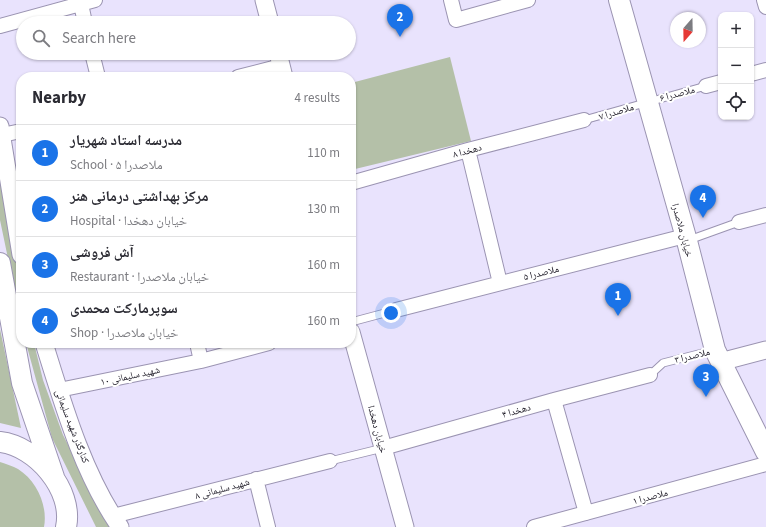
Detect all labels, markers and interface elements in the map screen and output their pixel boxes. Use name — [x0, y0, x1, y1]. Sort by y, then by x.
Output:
pin: 2 — [387, 4, 413, 37]
north arrow — [670, 12, 706, 48]
map controls — [718, 12, 754, 120]
button: + — [718, 12, 754, 48]
search box — [16, 16, 356, 60]
icon: search — [30, 27, 52, 49]
text: Search here — [62, 28, 136, 49]
button: − — [718, 48, 754, 84]
street label: ملاصدرا ۶ — [658, 82, 697, 105]
button: locate — [718, 84, 754, 120]
text: Nearby — [32, 86, 86, 110]
text: 4 results — [295, 89, 340, 107]
street label: ملاصدرا ۷ — [597, 100, 636, 124]
text: مدرسه استاد شهریار — [70, 130, 182, 151]
street label: دهخدا ۸ — [451, 140, 483, 162]
text: 1 — [42, 144, 48, 162]
text: 110 m — [307, 144, 340, 162]
text: School · ملاصدرا ۵ — [70, 156, 163, 174]
pin: 4 — [690, 185, 716, 218]
text: مرکز بهداشتی درمانی هنر — [70, 186, 209, 207]
text: 2 — [42, 200, 48, 218]
text: 130 m — [307, 200, 340, 218]
street label: خیابان ملاصدرا — [668, 202, 696, 259]
text: Hospital · خیابان دهخدا — [70, 212, 187, 230]
text: آش فروشی — [70, 242, 134, 263]
text: 3 — [42, 256, 48, 274]
text: 160 m — [307, 256, 340, 274]
street label: ملاصدرا ۵ — [522, 262, 561, 284]
text: Restaurant · خیابان ملاصدرا — [70, 268, 209, 286]
pin: 1 — [605, 283, 631, 316]
text: سوپرمارکت محمدی — [70, 298, 178, 319]
your location — [381, 303, 401, 323]
text: 4 — [42, 312, 48, 330]
text: 160 m — [307, 312, 340, 330]
text: Shop · خیابان ملاصدرا — [70, 324, 178, 342]
street label: ملاصدرا ۳ — [673, 345, 712, 367]
street label: شهید سلیمانی ۱۰ — [99, 363, 162, 389]
pin: 3 — [693, 364, 719, 397]
street label: کنارگذر شهید سلیمانی — [52, 388, 93, 465]
street label: دهخدا ۴ — [500, 400, 532, 422]
street label: خیابان دهخدا — [364, 404, 390, 455]
street label: شهید سلیمانی ۸ — [193, 475, 252, 503]
street label: ملاصدرا ۱ — [631, 485, 670, 508]

